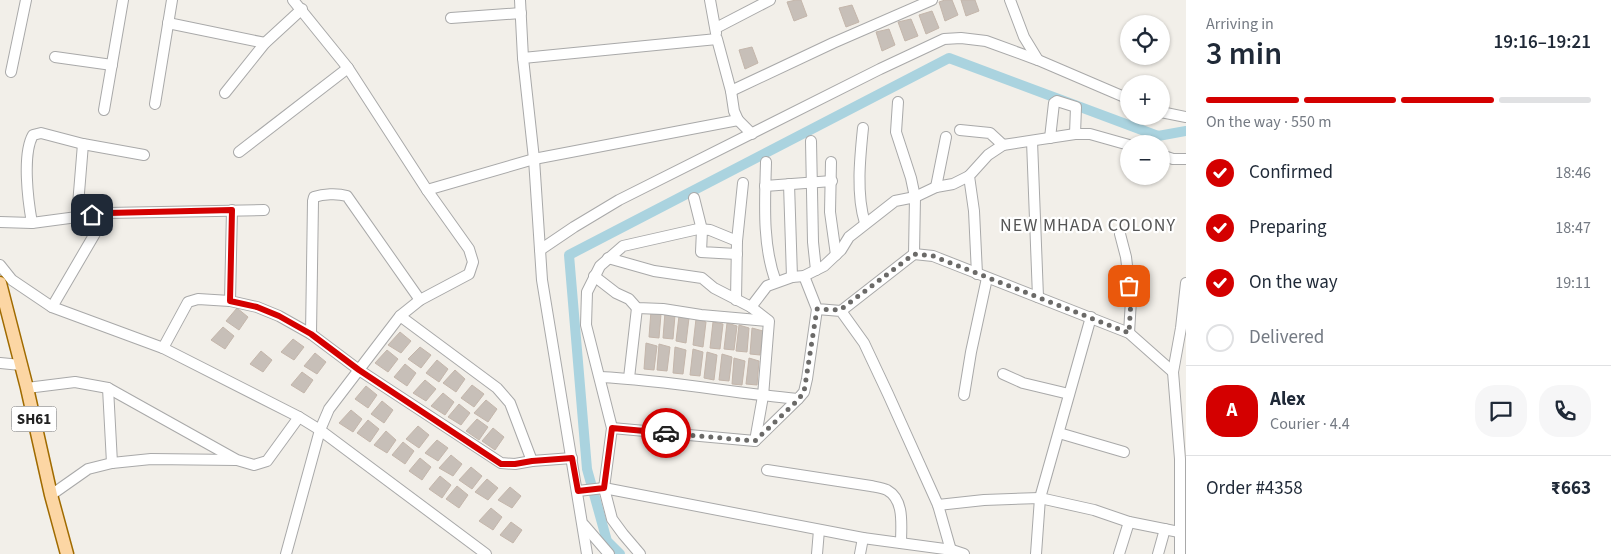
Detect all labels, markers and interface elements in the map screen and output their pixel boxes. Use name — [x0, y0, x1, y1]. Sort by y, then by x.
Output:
text: Arriving in — [1206, 13, 1274, 35]
map controls — [1120, 15, 1170, 185]
button: locate — [1120, 15, 1170, 65]
text: 19:16–19:21 — [1493, 29, 1591, 56]
text: 3 min — [1206, 31, 1282, 77]
button: + — [1120, 75, 1170, 125]
text: On the way · 550 m — [1206, 111, 1331, 133]
button: − — [1120, 135, 1170, 185]
icon: check — [1206, 159, 1234, 187]
text: Confirmed — [1249, 159, 1333, 186]
text: 18:46 — [1555, 162, 1591, 184]
pin — [71, 194, 113, 236]
icon: home — [78, 201, 106, 229]
district label: NEW MHADA COLONY — [1000, 213, 1176, 238]
icon: check — [1206, 214, 1234, 242]
text: Preparing — [1249, 214, 1327, 241]
text: 18:47 — [1555, 217, 1591, 239]
pin — [1108, 265, 1150, 307]
icon: check — [1206, 269, 1234, 297]
text: On the way — [1249, 269, 1338, 296]
icon: bag — [1115, 272, 1143, 300]
text: 19:11 — [1555, 272, 1591, 294]
text: Delivered — [1249, 324, 1324, 351]
button: chat — [1475, 385, 1527, 437]
button: phone — [1539, 385, 1591, 437]
text: Alex — [1270, 386, 1306, 413]
text: A — [1227, 397, 1237, 424]
road number: SH61 — [12, 406, 56, 432]
courier — [641, 408, 691, 458]
text: Courier · 4.4 — [1270, 413, 1350, 435]
icon: car — [652, 419, 680, 447]
text: Order #4358 — [1206, 475, 1303, 502]
text: ₹663 — [1551, 475, 1591, 502]

